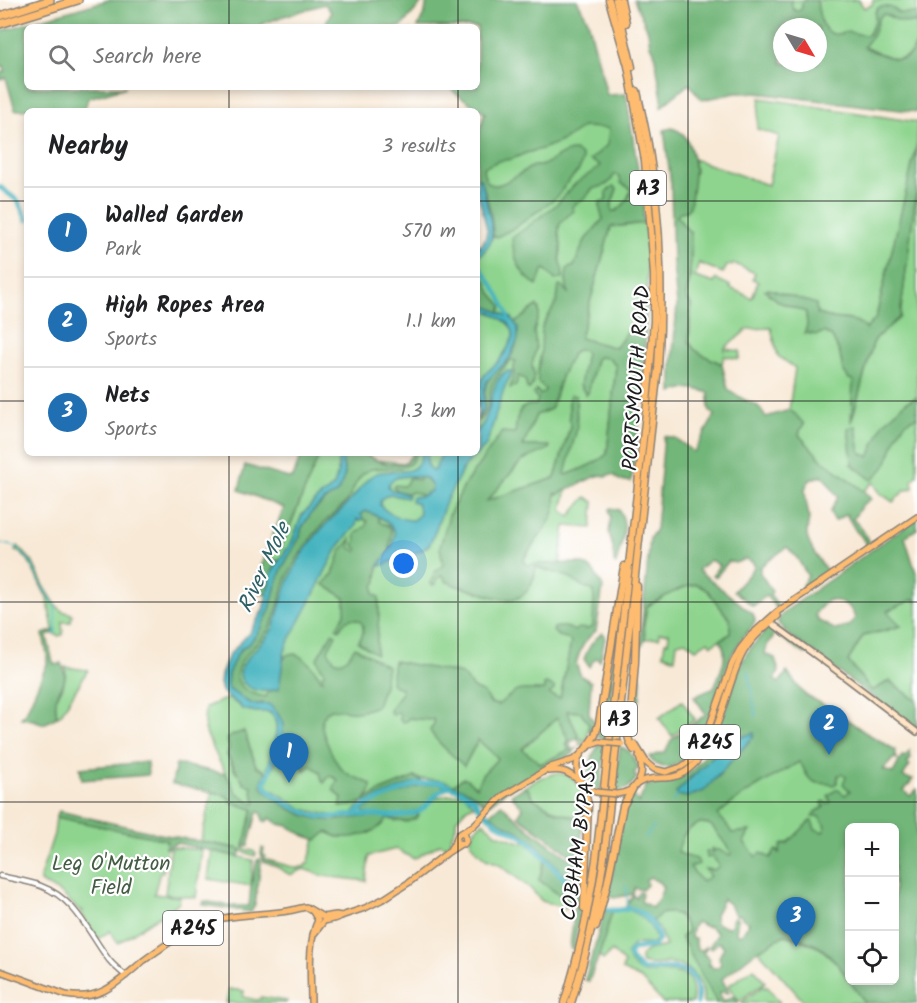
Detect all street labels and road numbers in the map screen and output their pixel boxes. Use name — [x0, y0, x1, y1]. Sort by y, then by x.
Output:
road number: A3 — [630, 171, 666, 205]
street label: PORTSMOUTH ROAD — [615, 284, 660, 472]
road number: A3 — [601, 702, 637, 736]
road number: A245 — [680, 725, 740, 759]
street label: COBHAM BYPASS — [553, 757, 608, 923]
road number: A245 — [163, 911, 223, 945]

